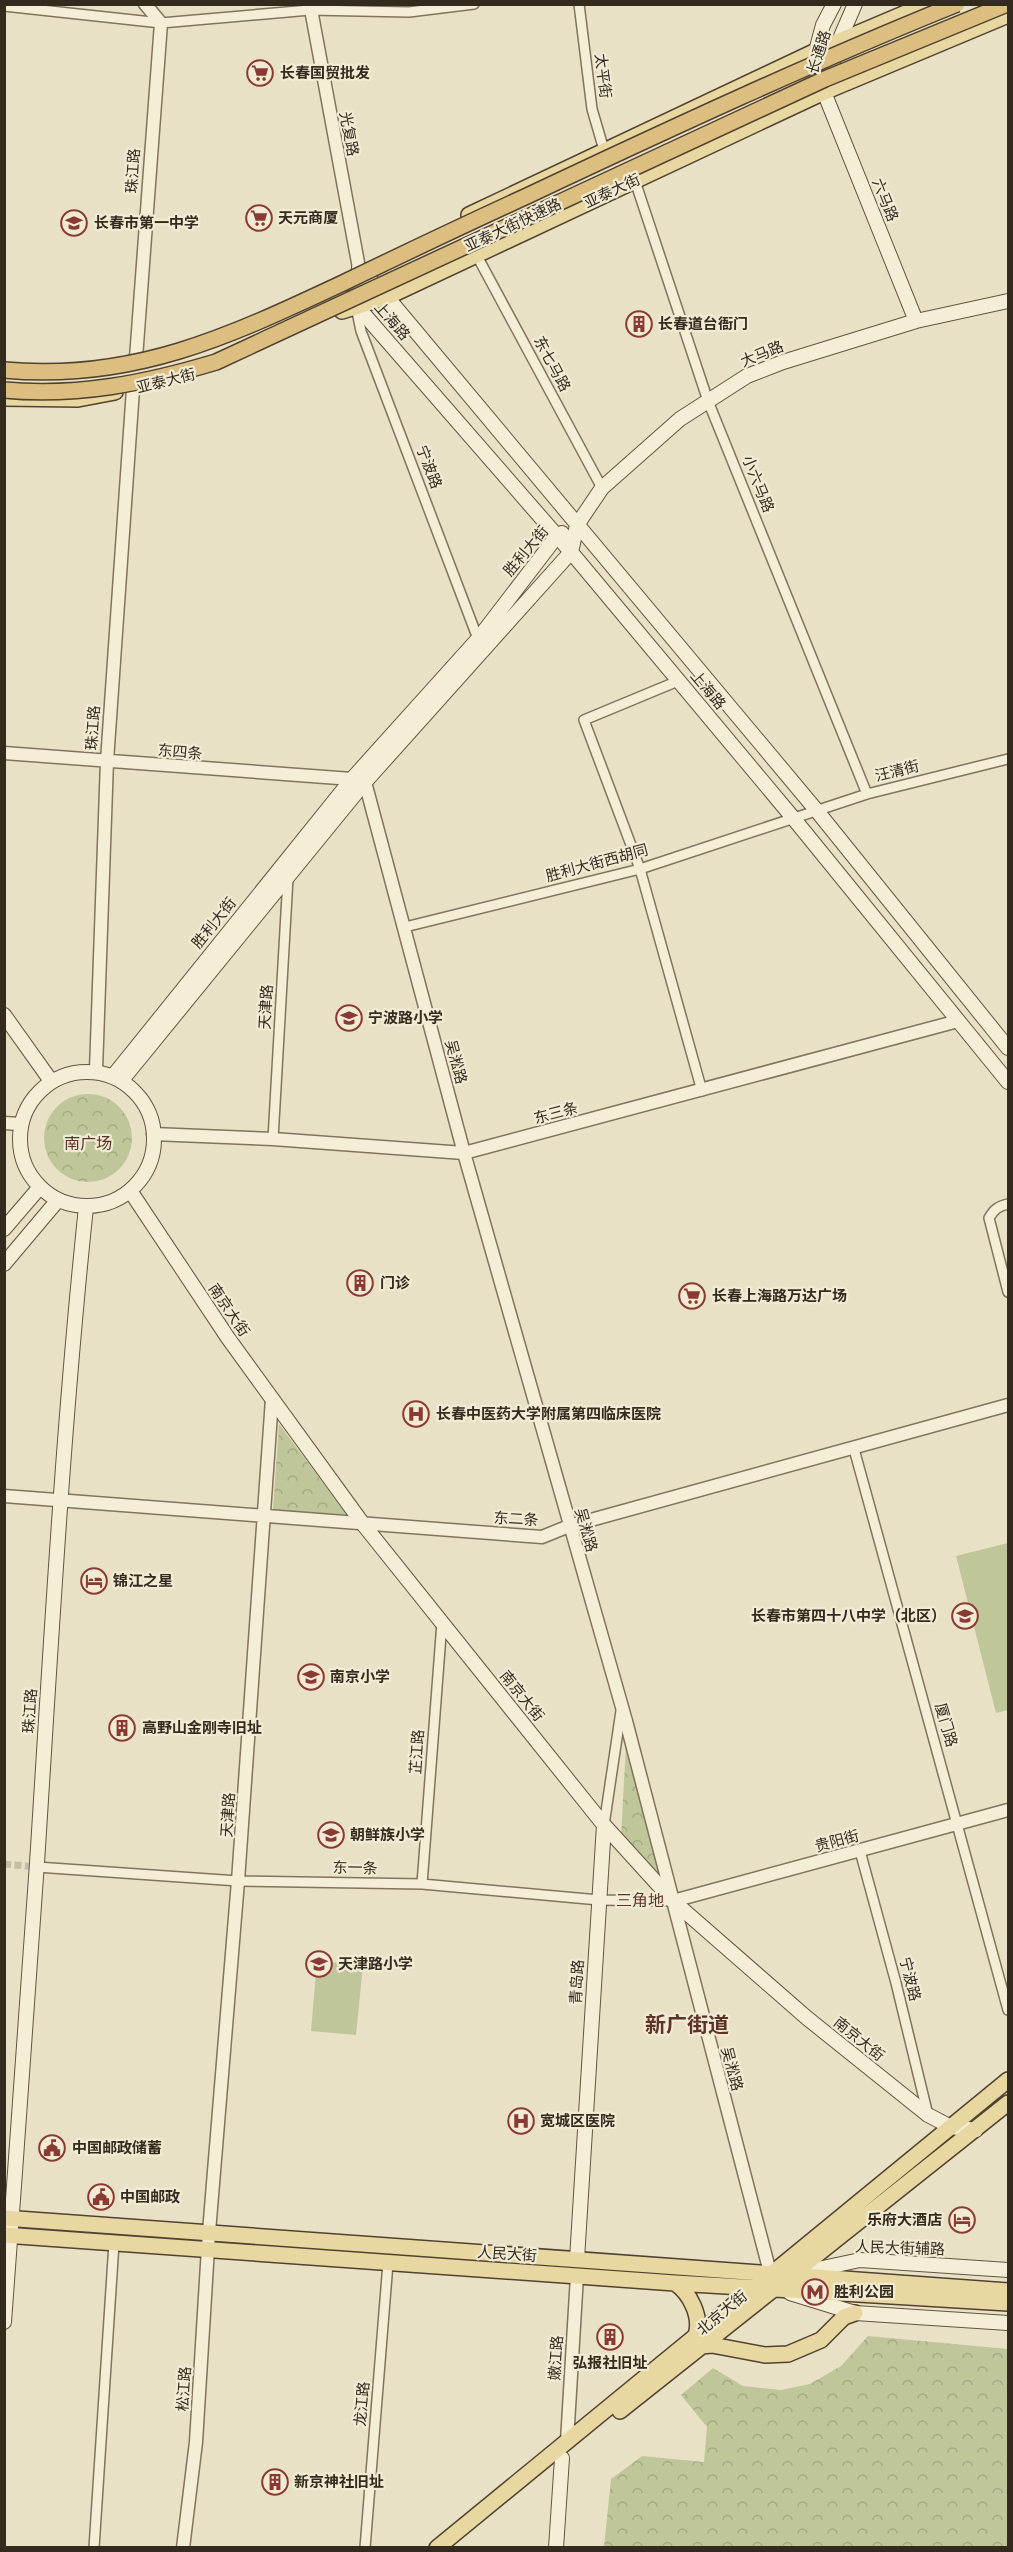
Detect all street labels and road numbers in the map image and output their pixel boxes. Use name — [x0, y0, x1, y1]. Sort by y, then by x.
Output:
street label: 长通路 — [802, 27, 835, 76]
street label: 太平街 — [590, 52, 617, 100]
street label: 光复路 — [335, 110, 364, 158]
street label: 珠江路 — [120, 148, 145, 194]
street label: 亚泰大街 — [580, 168, 643, 213]
street label: 六马路 — [867, 175, 904, 225]
street label: 亚泰大街快速路 — [461, 193, 565, 256]
street label: 上海路 — [370, 297, 415, 345]
street label: 东七马路 — [529, 332, 576, 395]
street label: 大马路 — [737, 335, 787, 372]
street label: 亚泰大街 — [134, 363, 198, 398]
street label: 宁波路 — [412, 442, 447, 492]
street label: 小六马路 — [737, 452, 779, 516]
street label: 胜利大街 — [498, 521, 553, 580]
street label: 上海路 — [686, 666, 731, 714]
street label: 珠江路 — [80, 705, 105, 751]
street label: 东四条 — [157, 739, 203, 764]
street label: 汪清街 — [872, 755, 921, 786]
street label: 胜利大街西胡同 — [543, 839, 650, 886]
street label: 胜利大街 — [187, 893, 241, 953]
street label: 天津路 — [254, 984, 277, 1030]
street label: 吴淞路 — [441, 1037, 472, 1086]
street label: 东三条 — [531, 1097, 580, 1128]
street label: 南京大街 — [204, 1279, 255, 1340]
street label: 吴淞路 — [570, 1505, 603, 1554]
street label: 东二条 — [493, 1507, 539, 1530]
street label: 南京大街 — [495, 1666, 549, 1726]
street label: 珠江路 — [17, 1688, 42, 1734]
street label: 厦门路 — [930, 1700, 963, 1749]
street label: 芷江路 — [404, 1729, 429, 1775]
street label: 天津路 — [215, 1792, 240, 1838]
street label: 贵阳街 — [812, 1825, 861, 1856]
street label: 东一条 — [332, 1857, 378, 1878]
street label: 宁波路 — [895, 1954, 926, 2003]
street label: 青岛路 — [565, 1959, 588, 2005]
street label: 南京大街 — [829, 2012, 889, 2066]
street label: 吴淞路 — [717, 2044, 748, 2093]
street label: 人民大街辅路 — [855, 2235, 945, 2260]
street label: 人民大街 — [476, 2241, 538, 2266]
street label: 北京大街 — [692, 2285, 751, 2340]
street label: 嫩江路 — [543, 2335, 568, 2381]
street label: 松江路 — [171, 2366, 196, 2412]
street label: 龙江路 — [349, 2381, 374, 2427]

